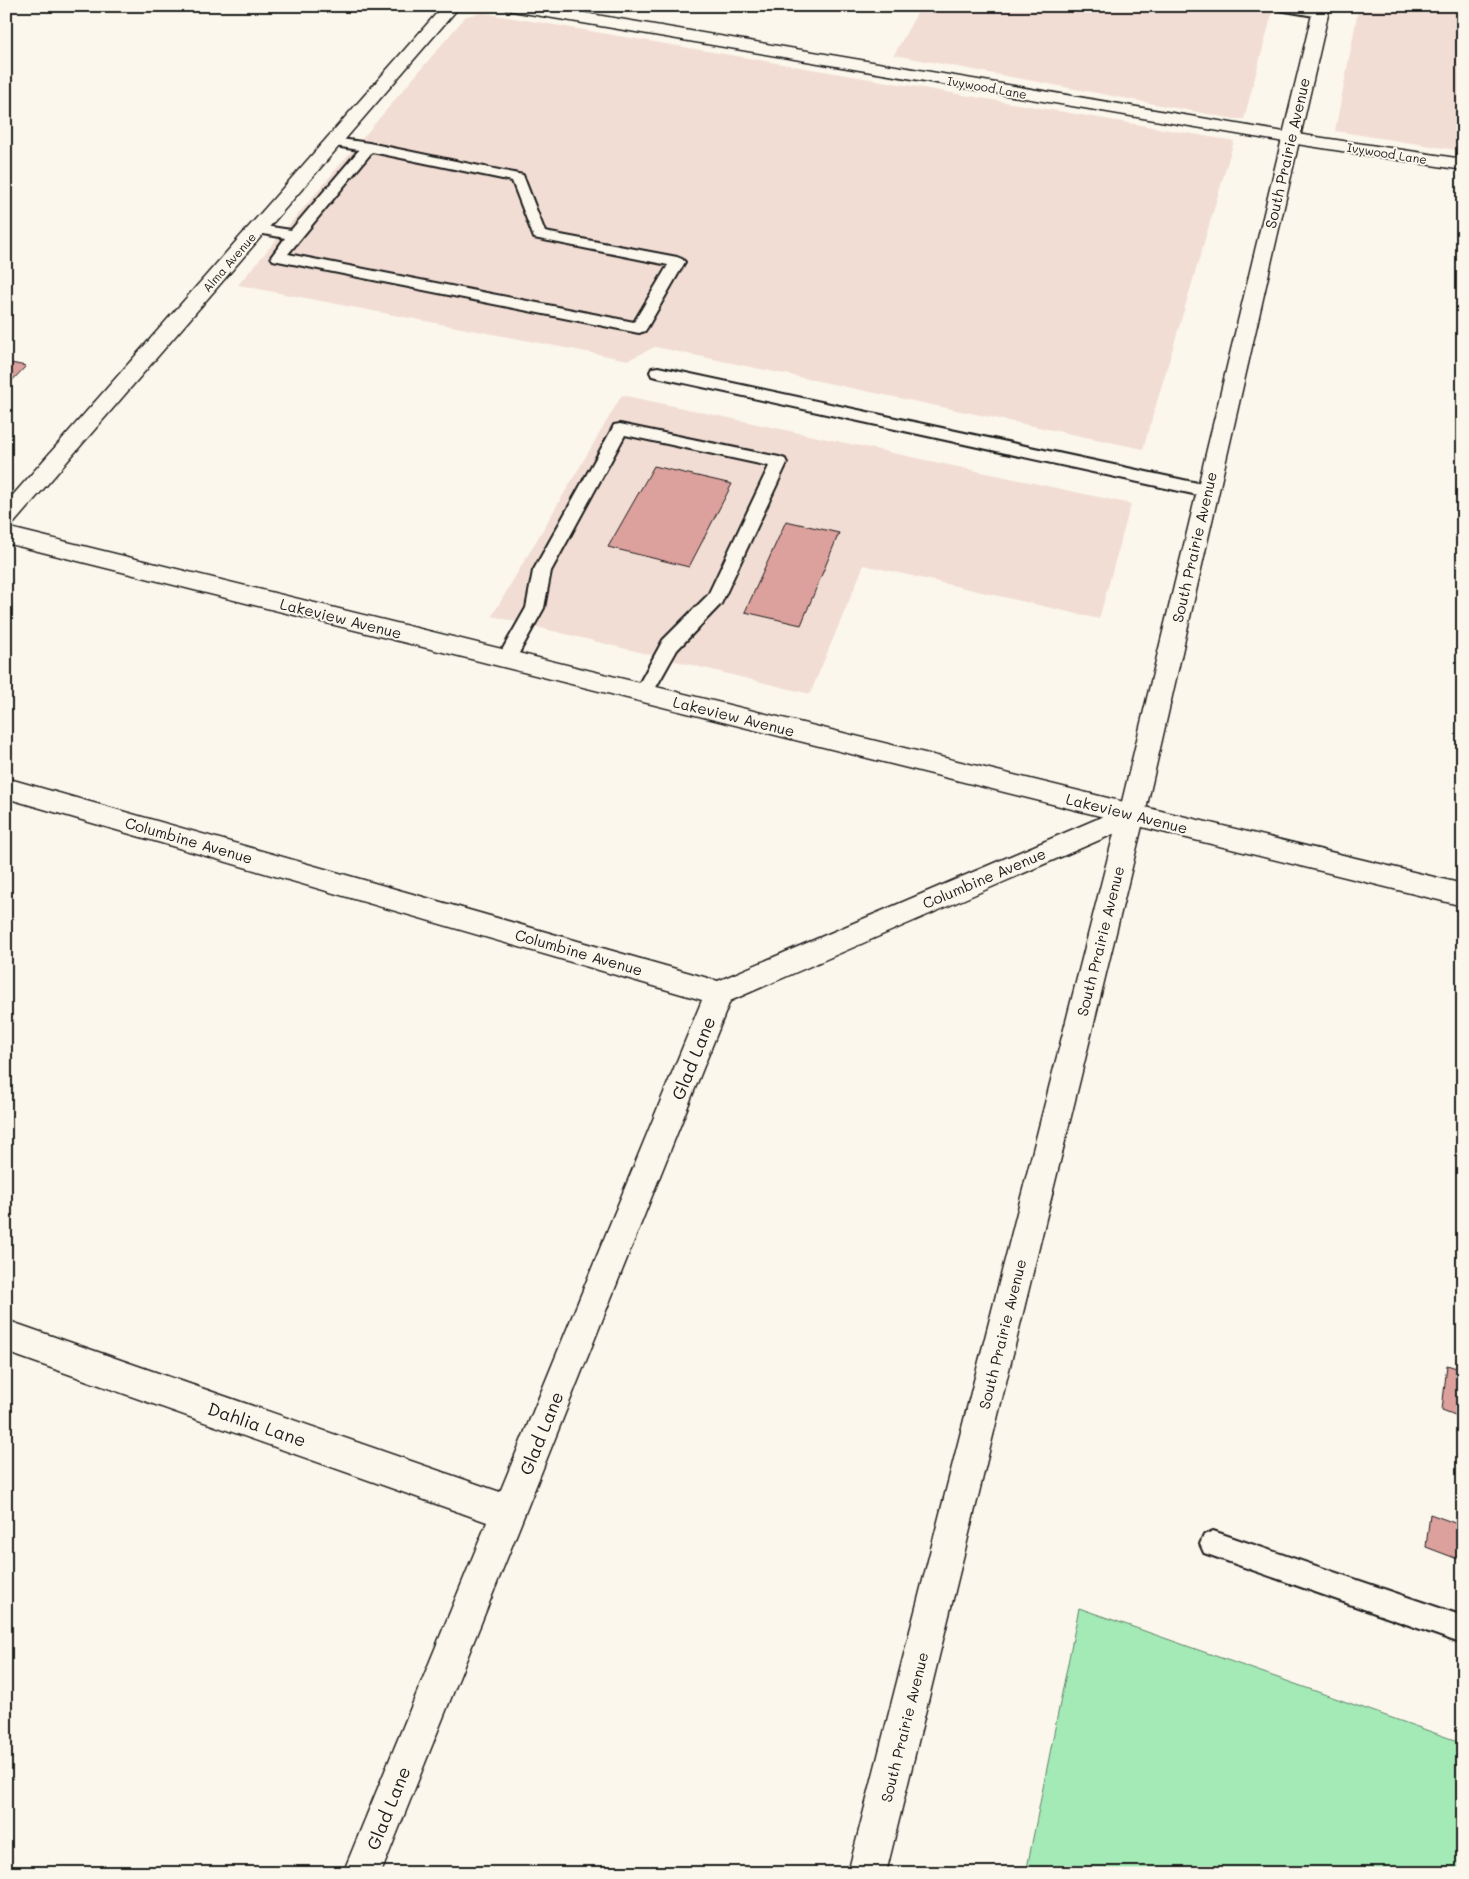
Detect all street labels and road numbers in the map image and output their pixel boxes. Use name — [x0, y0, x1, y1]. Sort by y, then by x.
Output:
street label: Ivywood Lane — [946, 72, 1028, 102]
street label: South Prairie Avenue — [1260, 76, 1314, 230]
street label: Ivywood Lane — [1346, 139, 1428, 167]
street label: Alma Avenue — [199, 229, 259, 295]
street label: South Prairie Avenue — [1167, 470, 1221, 624]
street label: Lakeview Avenue — [278, 593, 404, 643]
street label: Lakeview Avenue — [671, 691, 797, 741]
street label: Lakeview Avenue — [1064, 788, 1190, 838]
street label: Columbine Avenue — [123, 812, 255, 868]
street label: Columbine Avenue — [919, 843, 1049, 913]
street label: South Prairie Avenue — [1072, 864, 1128, 1018]
street label: Columbine Avenue — [513, 924, 645, 980]
street label: Glad Lane — [665, 1013, 721, 1103]
street label: South Prairie Avenue — [974, 1257, 1030, 1411]
street label: Glad Lane — [513, 1388, 569, 1478]
street label: Dahlia Lane — [205, 1396, 309, 1452]
street label: South Prairie Avenue — [876, 1650, 932, 1804]
street label: Glad Lane — [360, 1763, 416, 1853]

